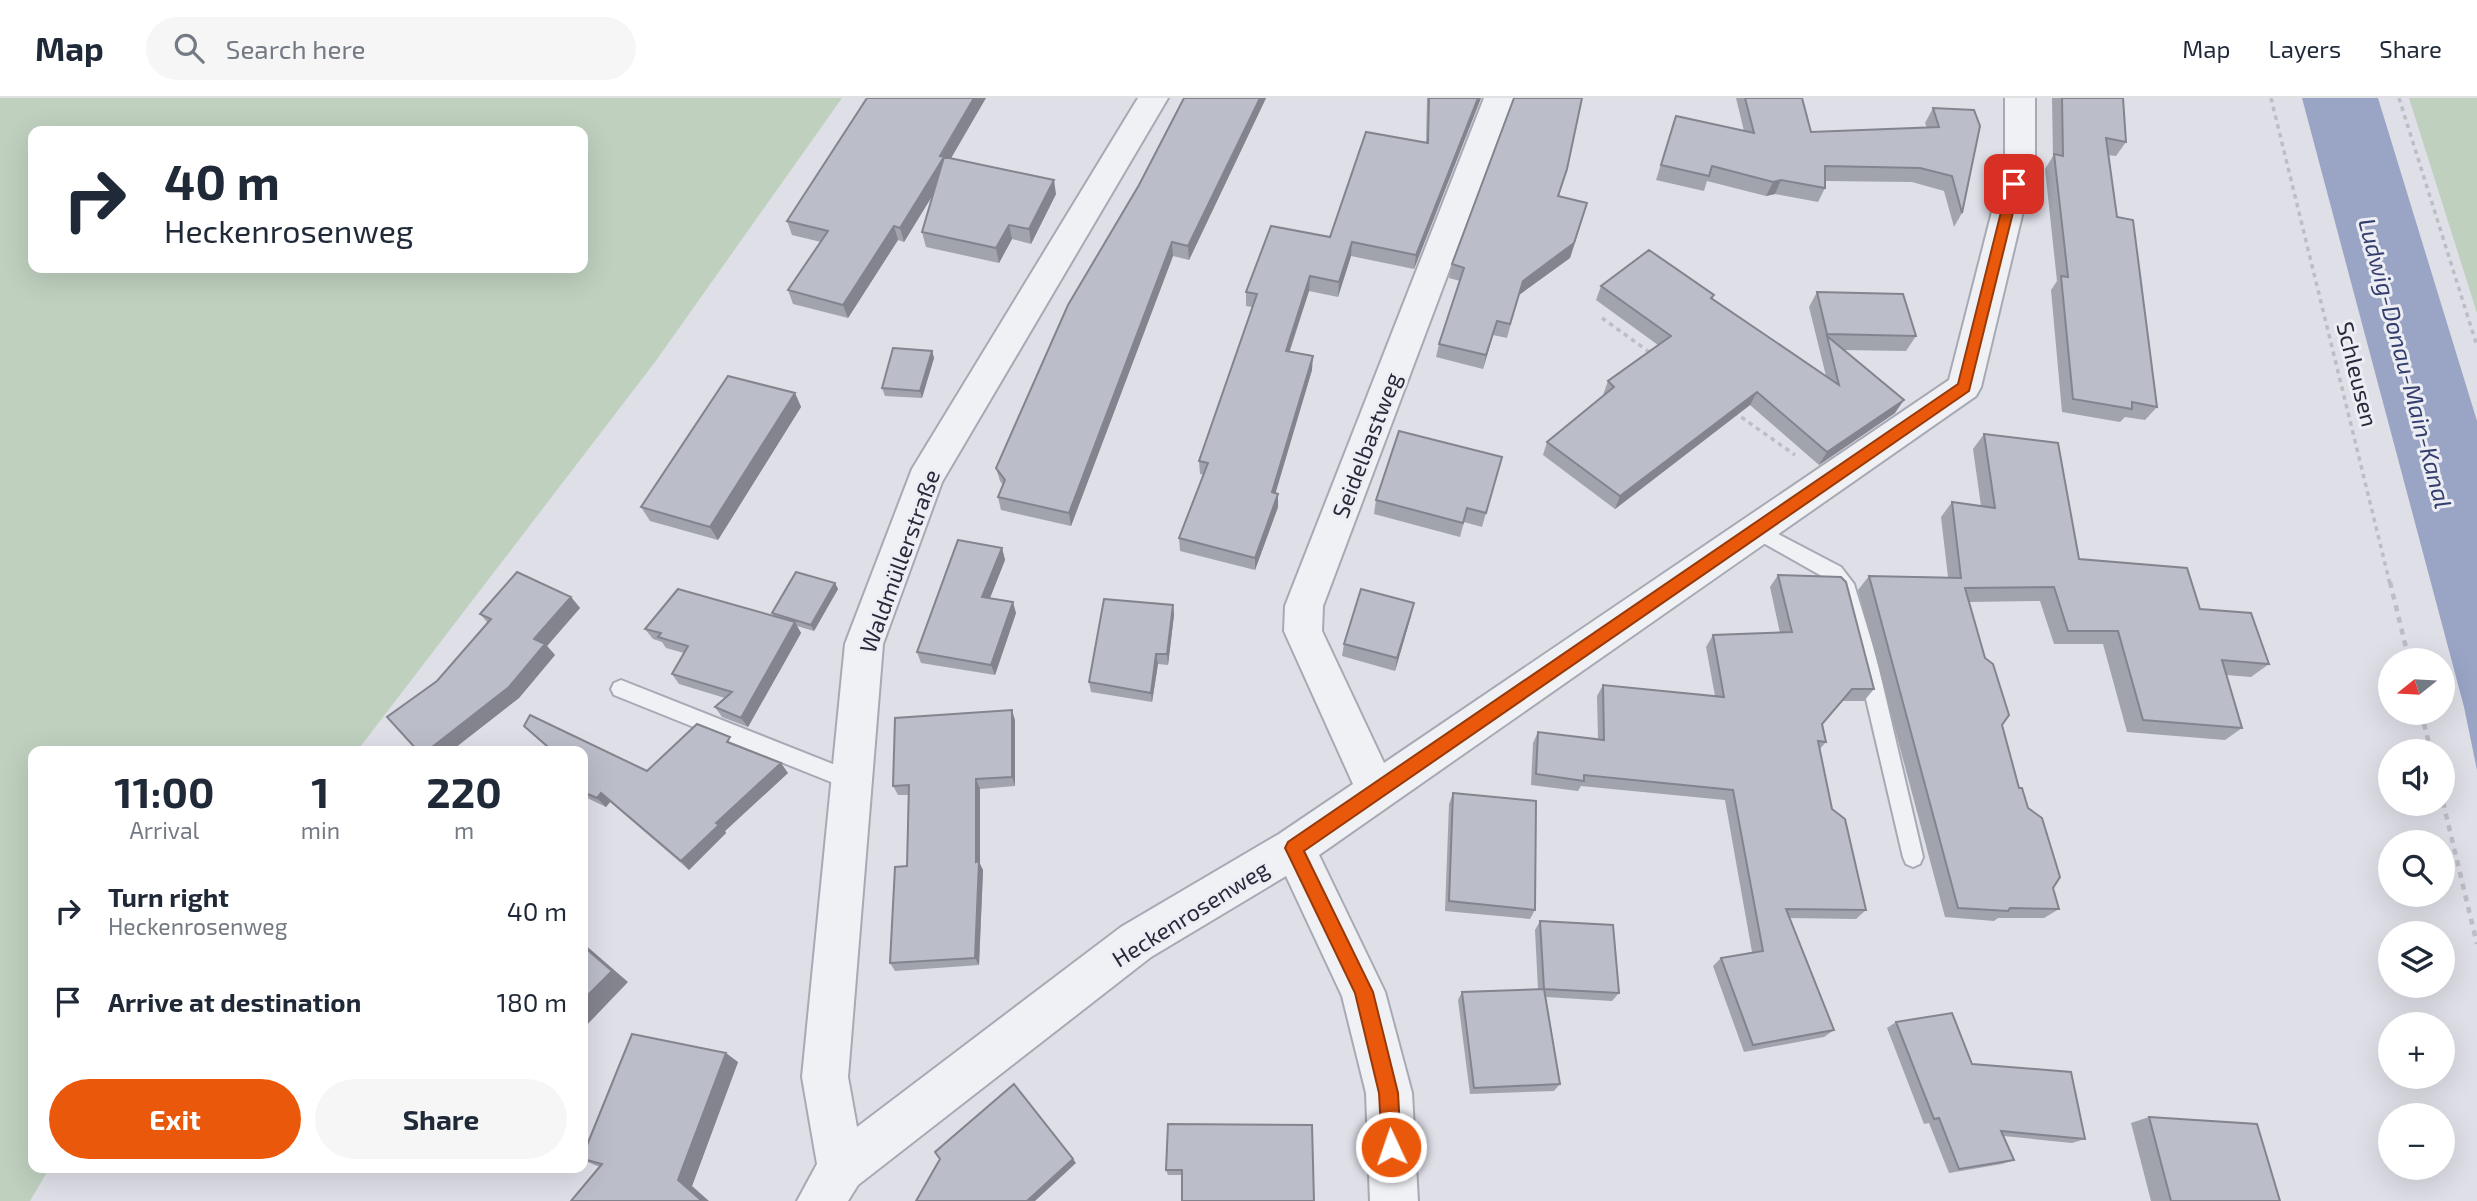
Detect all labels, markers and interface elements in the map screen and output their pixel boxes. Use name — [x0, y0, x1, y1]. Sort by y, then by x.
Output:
search box — [146, 17, 636, 80]
text: Map — [35, 28, 104, 68]
icon: search — [170, 29, 208, 67]
text: Search here — [226, 33, 365, 64]
text: Map — [2182, 34, 2230, 63]
text: Layers — [2268, 34, 2341, 63]
text: Share — [2379, 34, 2442, 63]
text: 40 m — [164, 151, 280, 210]
icon: right — [49, 154, 140, 245]
pin — [1984, 154, 2044, 214]
icon: arrive — [1995, 165, 2033, 203]
text: Heckenrosenweg — [164, 211, 414, 249]
water label: Ludwig-Donau-Main-Kanal — [2353, 215, 2459, 511]
street label: Schleusen — [2331, 319, 2385, 429]
street label: Seidelbastweg — [1325, 368, 1407, 522]
street label: Waldmüllerstraße — [853, 466, 945, 656]
north arrow — [2378, 648, 2455, 724]
map controls — [2378, 648, 2455, 1180]
button: sound — [2378, 739, 2455, 816]
text: 11:00 — [114, 766, 214, 816]
text: 1 — [311, 766, 329, 816]
text: 220 — [426, 766, 502, 816]
text: Arrival — [129, 816, 199, 844]
text: min — [301, 816, 340, 844]
text: m — [454, 816, 474, 844]
button: search — [2378, 830, 2455, 907]
street label: Heckenrosenweg — [1106, 853, 1274, 972]
text: Turn right — [108, 881, 229, 912]
icon: right — [49, 892, 87, 930]
text: 40 m — [507, 895, 567, 926]
text: Heckenrosenweg — [108, 912, 288, 940]
button: layers — [2378, 921, 2455, 998]
icon: arrive — [49, 983, 87, 1021]
text: Arrive at destination — [108, 986, 361, 1017]
text: 180 m — [497, 986, 567, 1017]
button: + — [2378, 1012, 2455, 1089]
button: Exit — [49, 1079, 301, 1159]
button: Share — [315, 1079, 567, 1159]
button: − — [2378, 1103, 2455, 1180]
position arrow — [1354, 1110, 1428, 1184]

